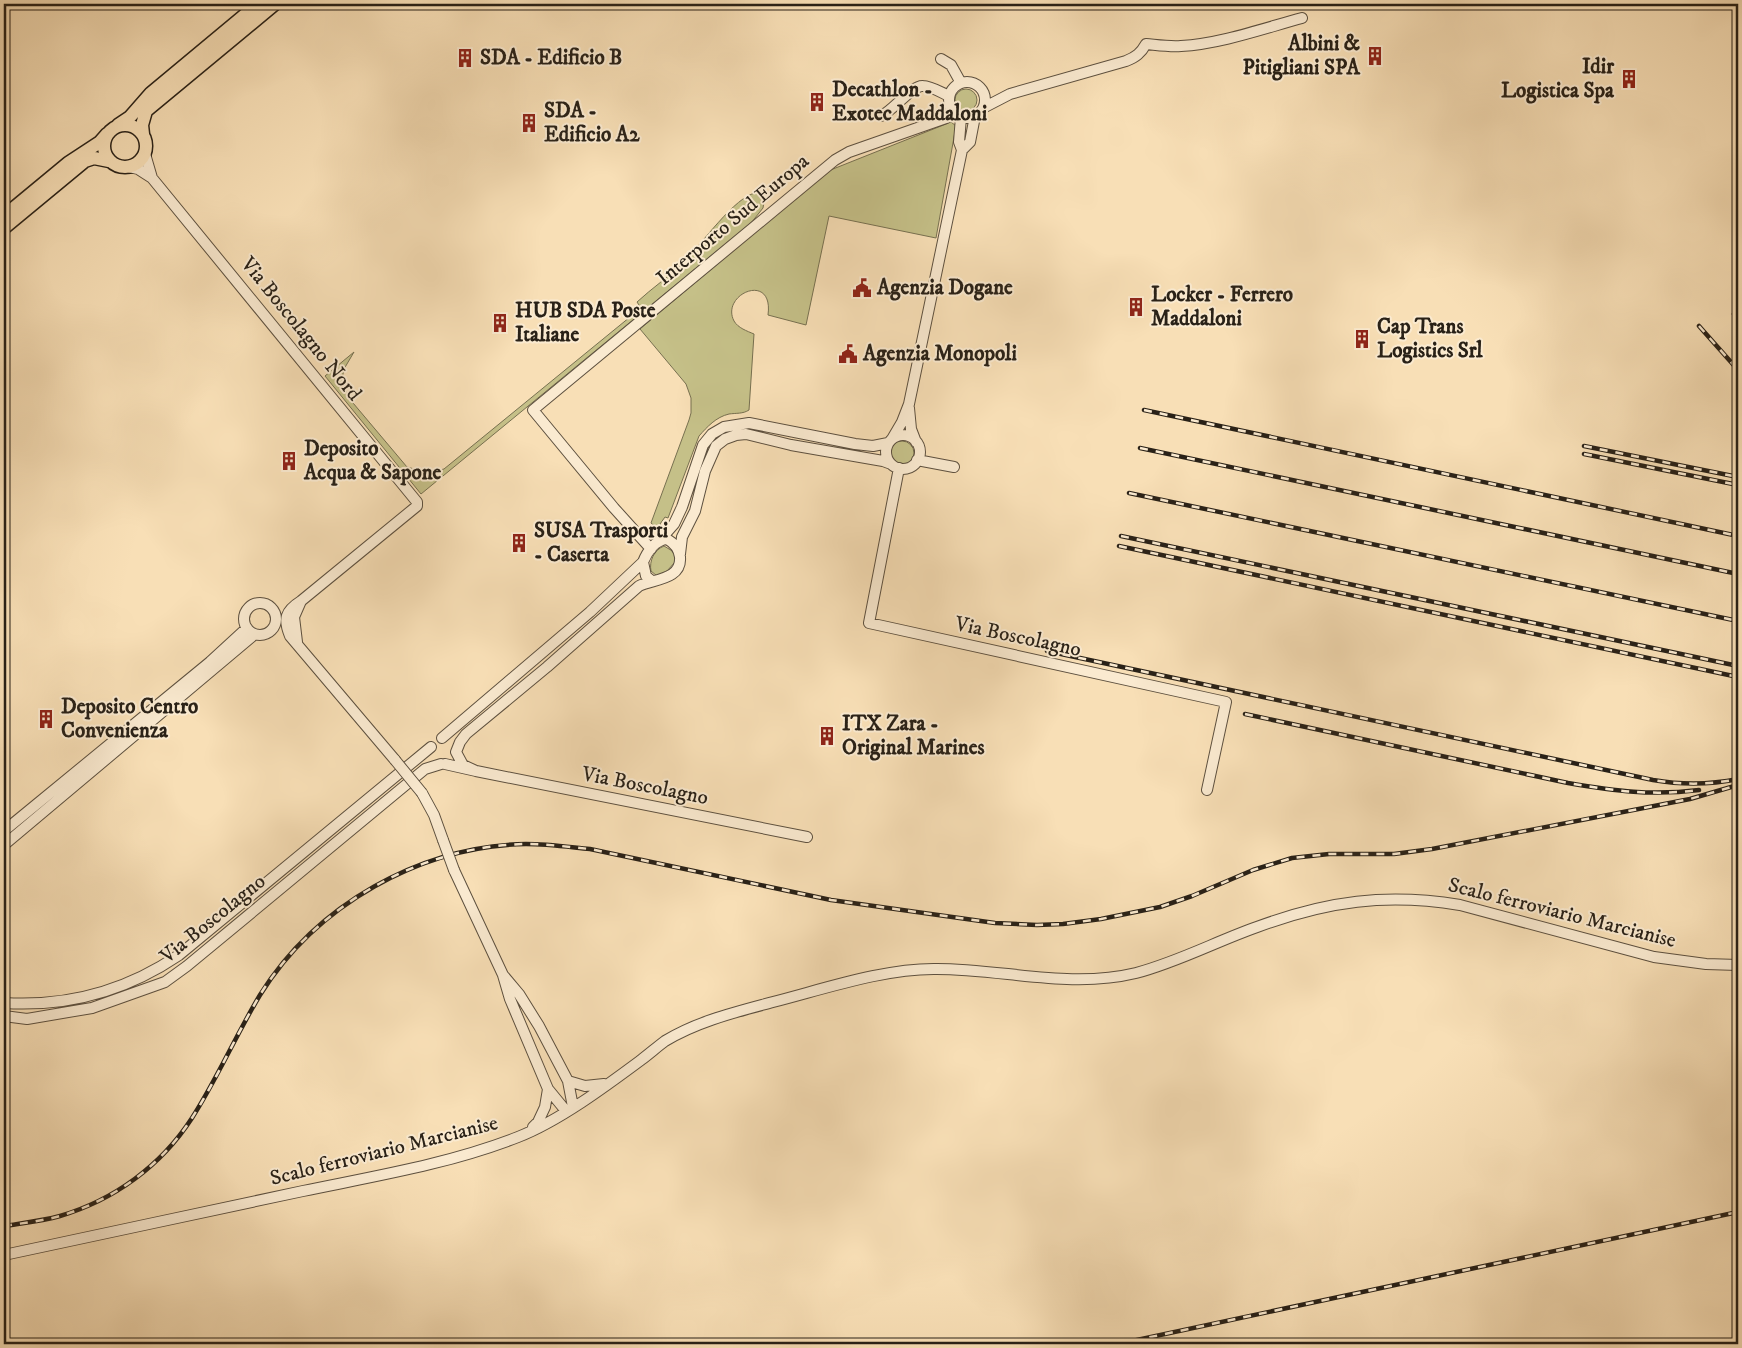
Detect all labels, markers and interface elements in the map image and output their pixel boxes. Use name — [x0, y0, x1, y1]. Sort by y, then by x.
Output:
place label: Albini & Pitigliani SPA — [1243, 31, 1361, 81]
place label: SDA - Edificio B — [480, 45, 622, 71]
building icon: Albini & Pitigliani SPA — [1364, 45, 1386, 67]
building icon: SDA - Edificio B — [454, 47, 476, 69]
place label: Idir Logistica Spa — [1501, 54, 1615, 104]
building icon: Idir Logistica Spa — [1618, 68, 1640, 90]
place label: Decathlon - Exotec Maddaloni — [832, 77, 988, 127]
building icon: Decathlon - Exotec Maddaloni — [806, 91, 828, 113]
place label: SDA - Edificio A2 — [544, 98, 640, 148]
building icon: SDA - Edificio A2 — [518, 112, 540, 134]
street label: Interporto Sud Europa — [651, 149, 815, 291]
street label: Via Boscolagno Nord — [234, 251, 367, 407]
place label: Agenzia Dogane — [876, 275, 1013, 301]
public building icon: Agenzia Dogane — [851, 277, 873, 299]
place label: Locker - Ferrero Maddaloni — [1151, 282, 1293, 332]
building icon: Locker - Ferrero Maddaloni — [1125, 296, 1147, 318]
place label: HUB SDA Poste Italiane — [515, 298, 656, 348]
building icon: HUB SDA Poste Italiane — [489, 312, 511, 334]
place label: Cap Trans Logistics Srl — [1377, 314, 1483, 364]
building icon: Cap Trans Logistics Srl — [1351, 328, 1373, 350]
place label: Agenzia Monopoli — [862, 341, 1017, 367]
public building icon: Agenzia Monopoli — [837, 343, 859, 365]
place label: Deposito Acqua & Sapone — [303, 436, 442, 486]
building icon: Deposito Acqua & Sapone — [278, 450, 300, 472]
place label: SUSA Trasporti - Caserta — [534, 518, 669, 568]
building icon: SUSA Trasporti - Caserta — [508, 532, 530, 554]
street label: Via Boscolagno — [952, 611, 1083, 663]
place label: Deposito Centro Convenienza — [61, 694, 198, 744]
building icon: Deposito Centro Convenienza — [35, 708, 57, 730]
place label: ITX Zara - Original Marines — [842, 711, 984, 761]
building icon: ITX Zara - Original Marines — [816, 725, 838, 747]
street label: Via Boscolagno — [579, 761, 710, 811]
street label: Via Boscolagno — [154, 869, 271, 970]
street label: Scalo ferroviario Marcianise — [1445, 872, 1679, 954]
street label: Scalo ferroviario Marcianise — [267, 1110, 501, 1192]

